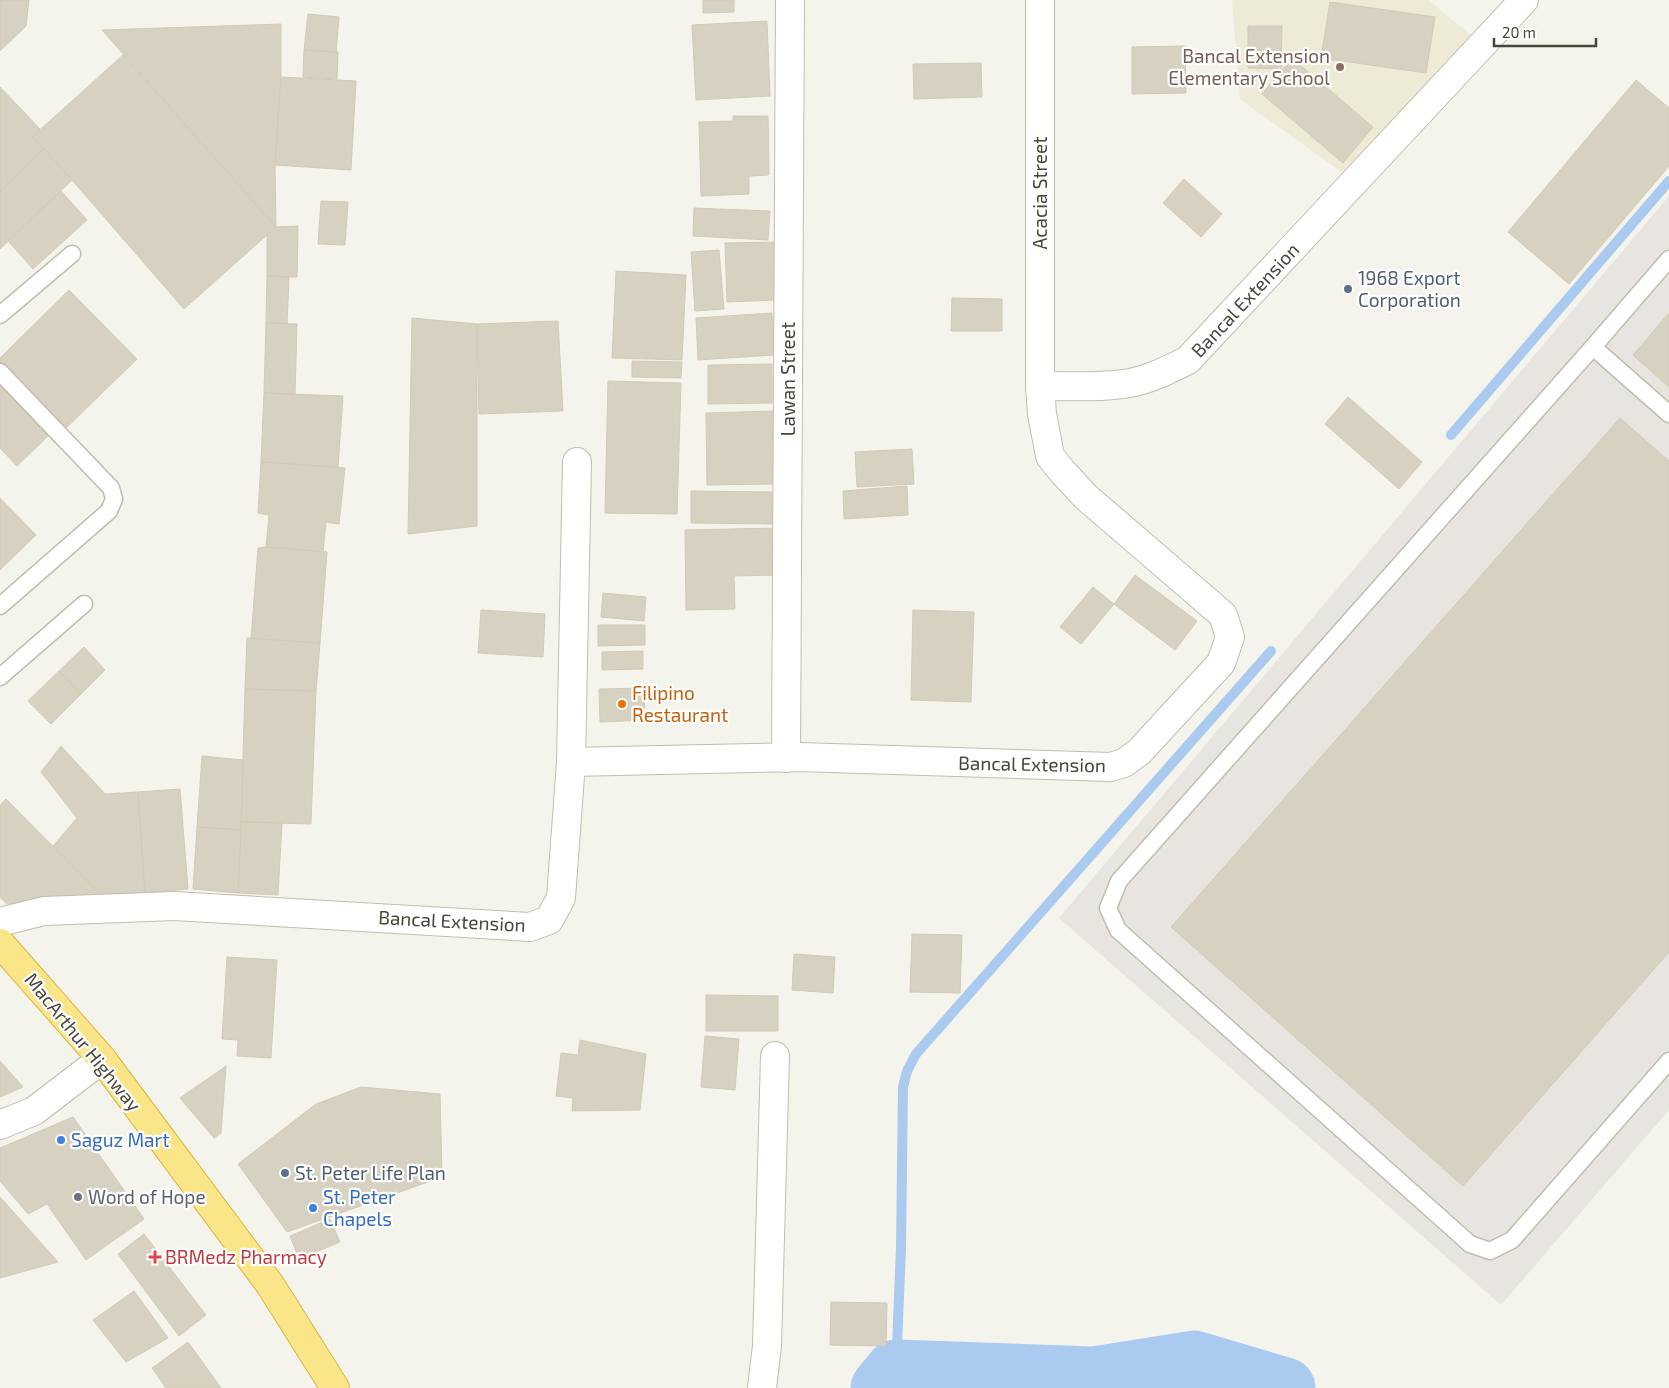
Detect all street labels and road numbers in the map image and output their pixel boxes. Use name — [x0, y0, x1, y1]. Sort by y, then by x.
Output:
street label: Acacia Street — [1028, 136, 1051, 250]
street label: Bancal Extension — [1186, 238, 1303, 362]
street label: Lawan Street — [776, 322, 799, 436]
street label: Bancal Extension — [958, 751, 1106, 776]
street label: Bancal Extension — [378, 905, 526, 936]
street label: MacArthur Highway — [20, 968, 146, 1116]

